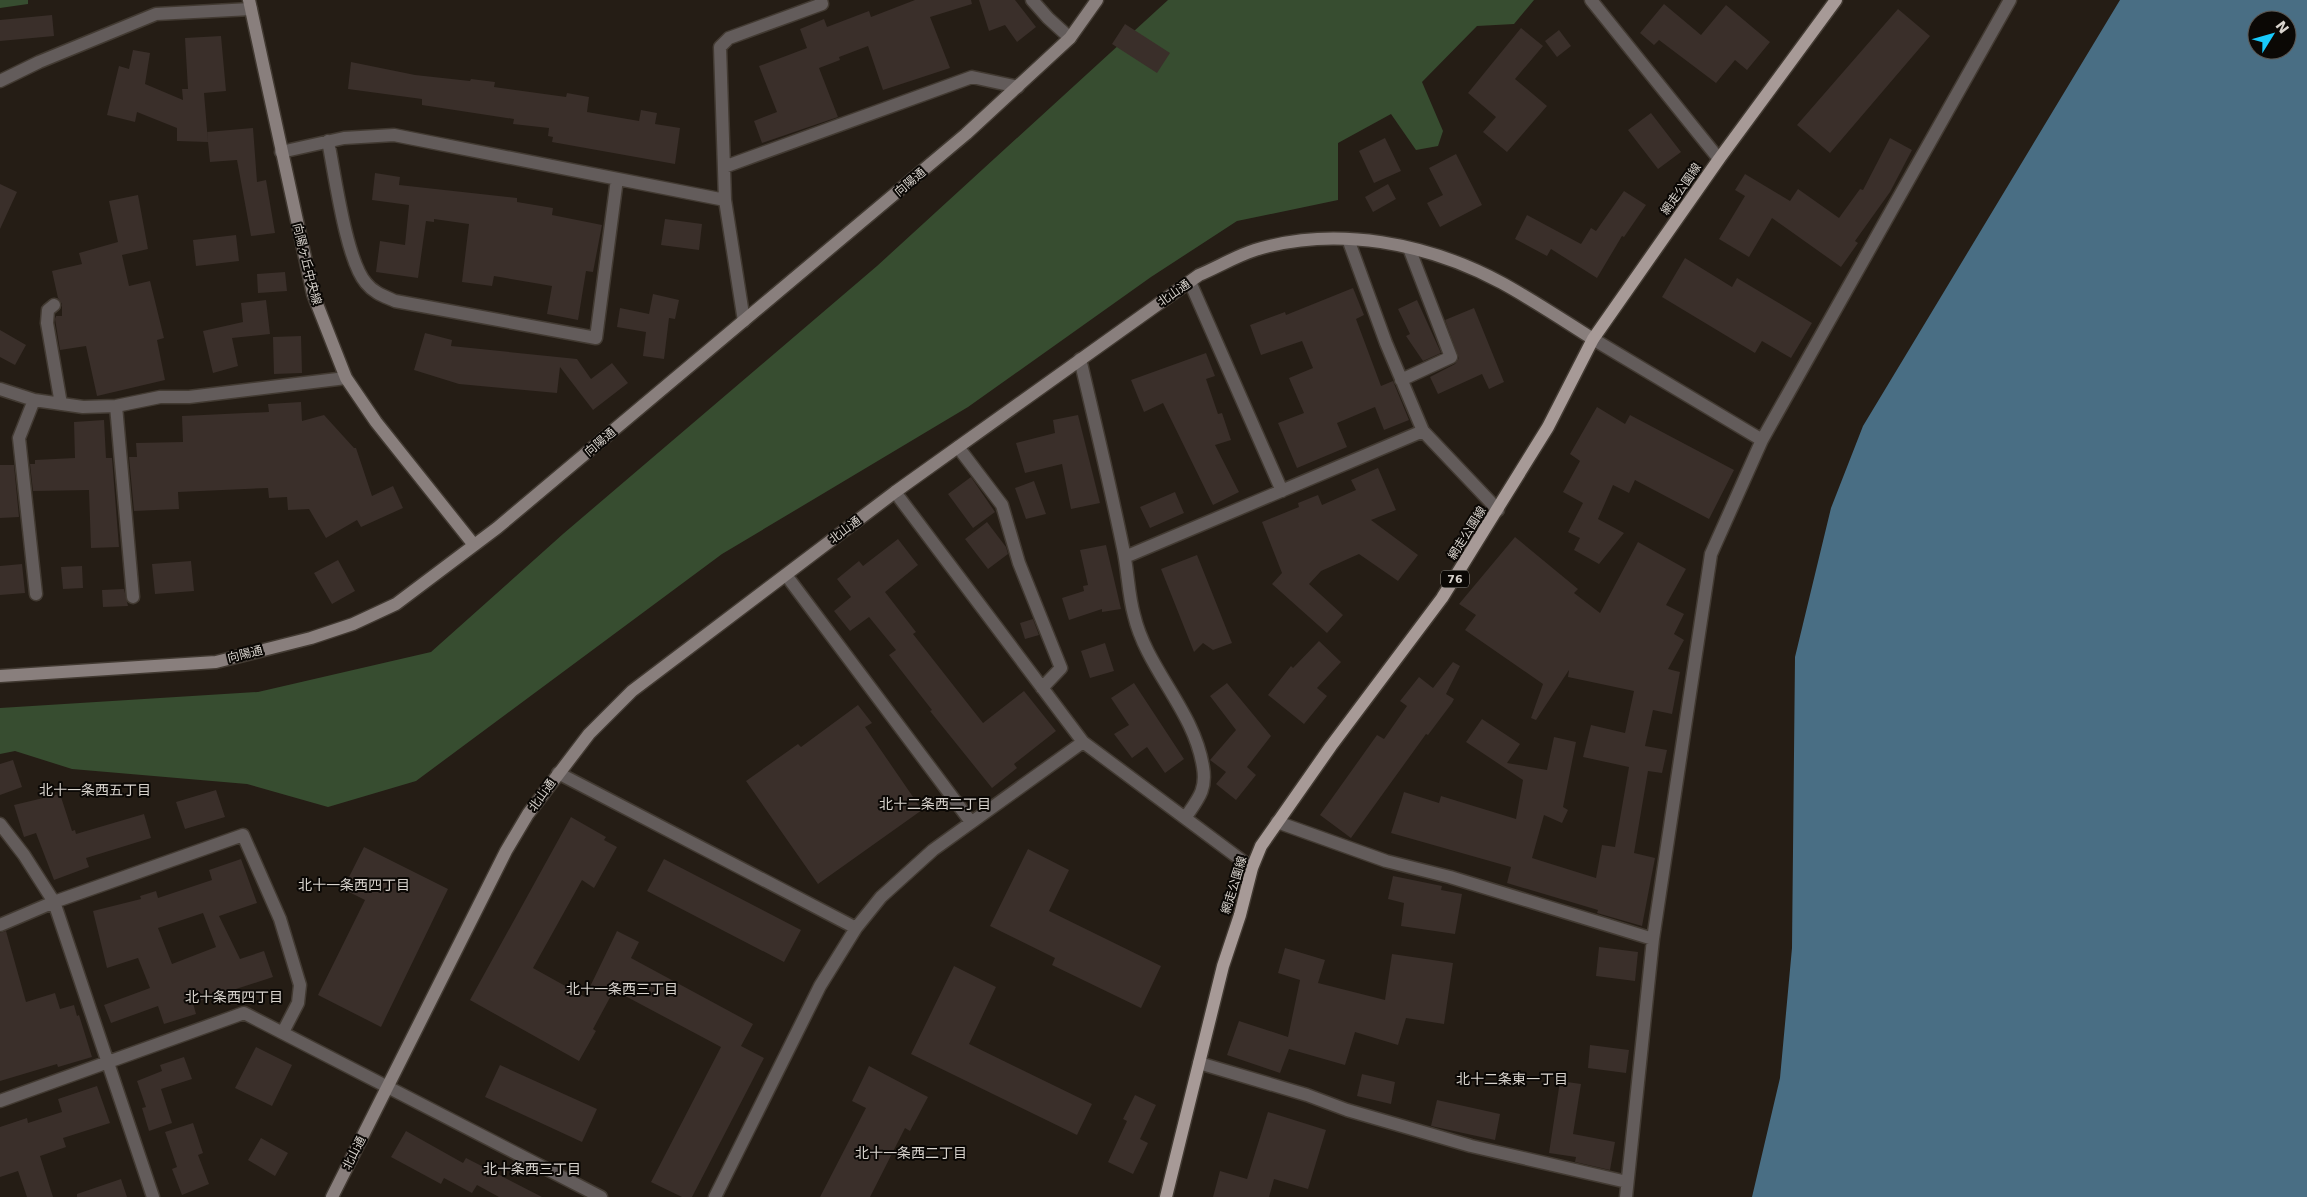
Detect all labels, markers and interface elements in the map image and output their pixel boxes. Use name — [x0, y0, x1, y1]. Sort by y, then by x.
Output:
north arrow — [2247, 10, 2297, 60]
text: N — [2272, 18, 2292, 37]
street label: 網走公園線 — [1658, 160, 1704, 218]
street label: 向陽通 — [892, 165, 928, 199]
street label: 向陽ヶ丘中央線 — [290, 222, 324, 306]
street label: 北山通 — [1155, 277, 1193, 309]
street label: 向陽通 — [582, 425, 618, 459]
street label: 網走公園線 — [1445, 504, 1489, 562]
street label: 北山通 — [826, 514, 864, 546]
road number: 76 — [1441, 570, 1469, 588]
street label: 向陽通 — [226, 643, 264, 665]
street label: 北山通 — [526, 776, 558, 814]
district label: 北十一条西五丁目 — [39, 782, 151, 798]
district label: 北十二条西二丁目 — [879, 796, 991, 812]
street label: 網走公園線 — [1219, 854, 1249, 916]
district label: 北十一条西四丁目 — [298, 877, 410, 893]
district label: 北十一条西三丁目 — [566, 981, 678, 997]
district label: 北十条西四丁目 — [185, 989, 283, 1005]
district label: 北十二条東一丁目 — [1456, 1071, 1568, 1087]
street label: 北山通 — [340, 1134, 368, 1172]
district label: 北十一条西二丁目 — [855, 1145, 967, 1161]
district label: 北十条西三丁目 — [483, 1161, 581, 1177]

